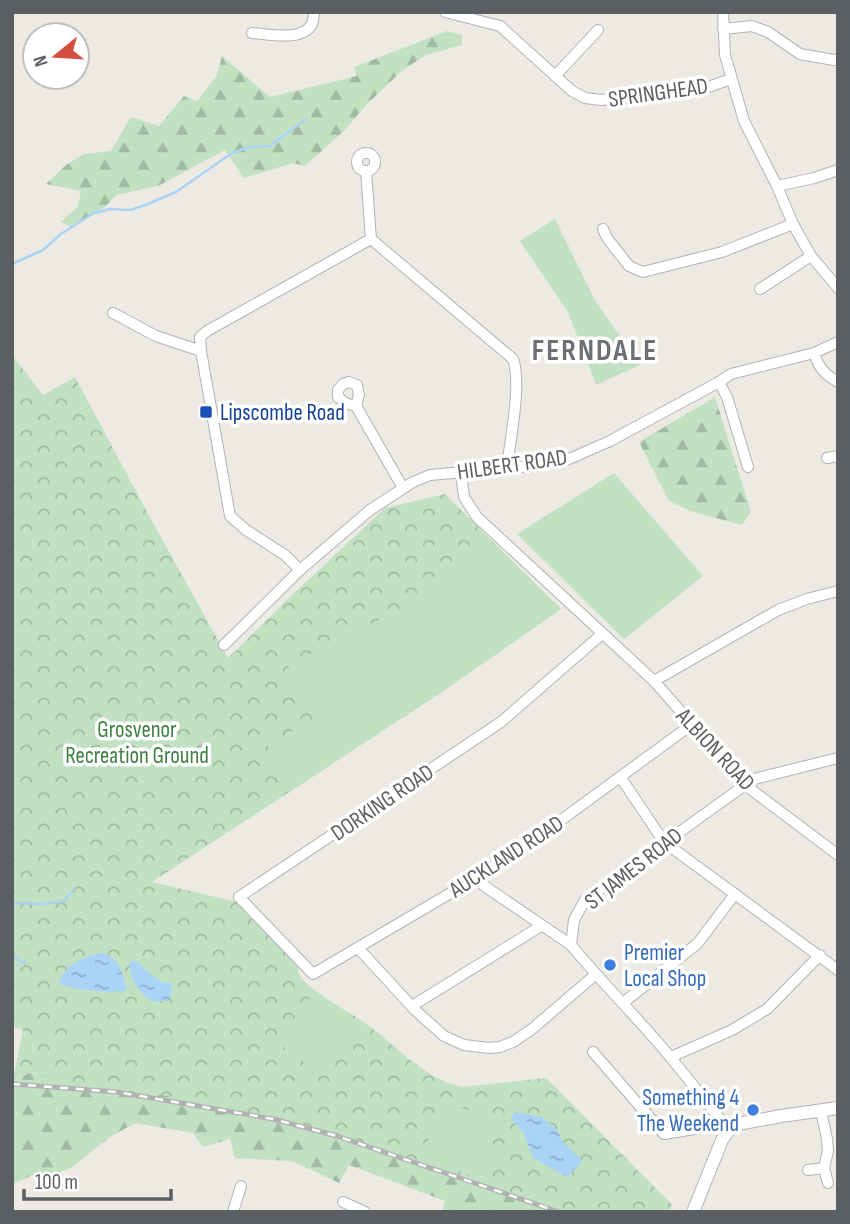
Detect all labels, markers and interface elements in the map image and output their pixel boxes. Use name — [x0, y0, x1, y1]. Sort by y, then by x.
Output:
north arrow — [21, 21, 91, 91]
text: N — [29, 52, 54, 69]
street label: SPRINGHEAD — [607, 72, 710, 114]
district label: FERNDALE — [532, 333, 658, 369]
place label: Lipscombe Road — [220, 399, 345, 427]
marker: Lipscombe Road — [198, 404, 214, 420]
street label: HILBERT ROAD — [455, 443, 569, 487]
street label: ALBION ROAD — [669, 702, 761, 797]
park label: Grosvenor Recreation Ground — [65, 716, 209, 770]
street label: DORKING ROAD — [326, 758, 439, 847]
street label: AUCKLAND ROAD — [443, 810, 569, 905]
street label: ST JAMES ROAD — [579, 822, 688, 916]
place label: Premier Local Shop — [624, 939, 706, 993]
marker: Premier Local Shop — [602, 957, 618, 973]
place label: Something 4 The Weekend — [637, 1084, 739, 1138]
marker: Something 4 The Weekend — [745, 1102, 761, 1118]
scale bar — [24, 1158, 172, 1202]
text: 100 m — [35, 1170, 78, 1195]

